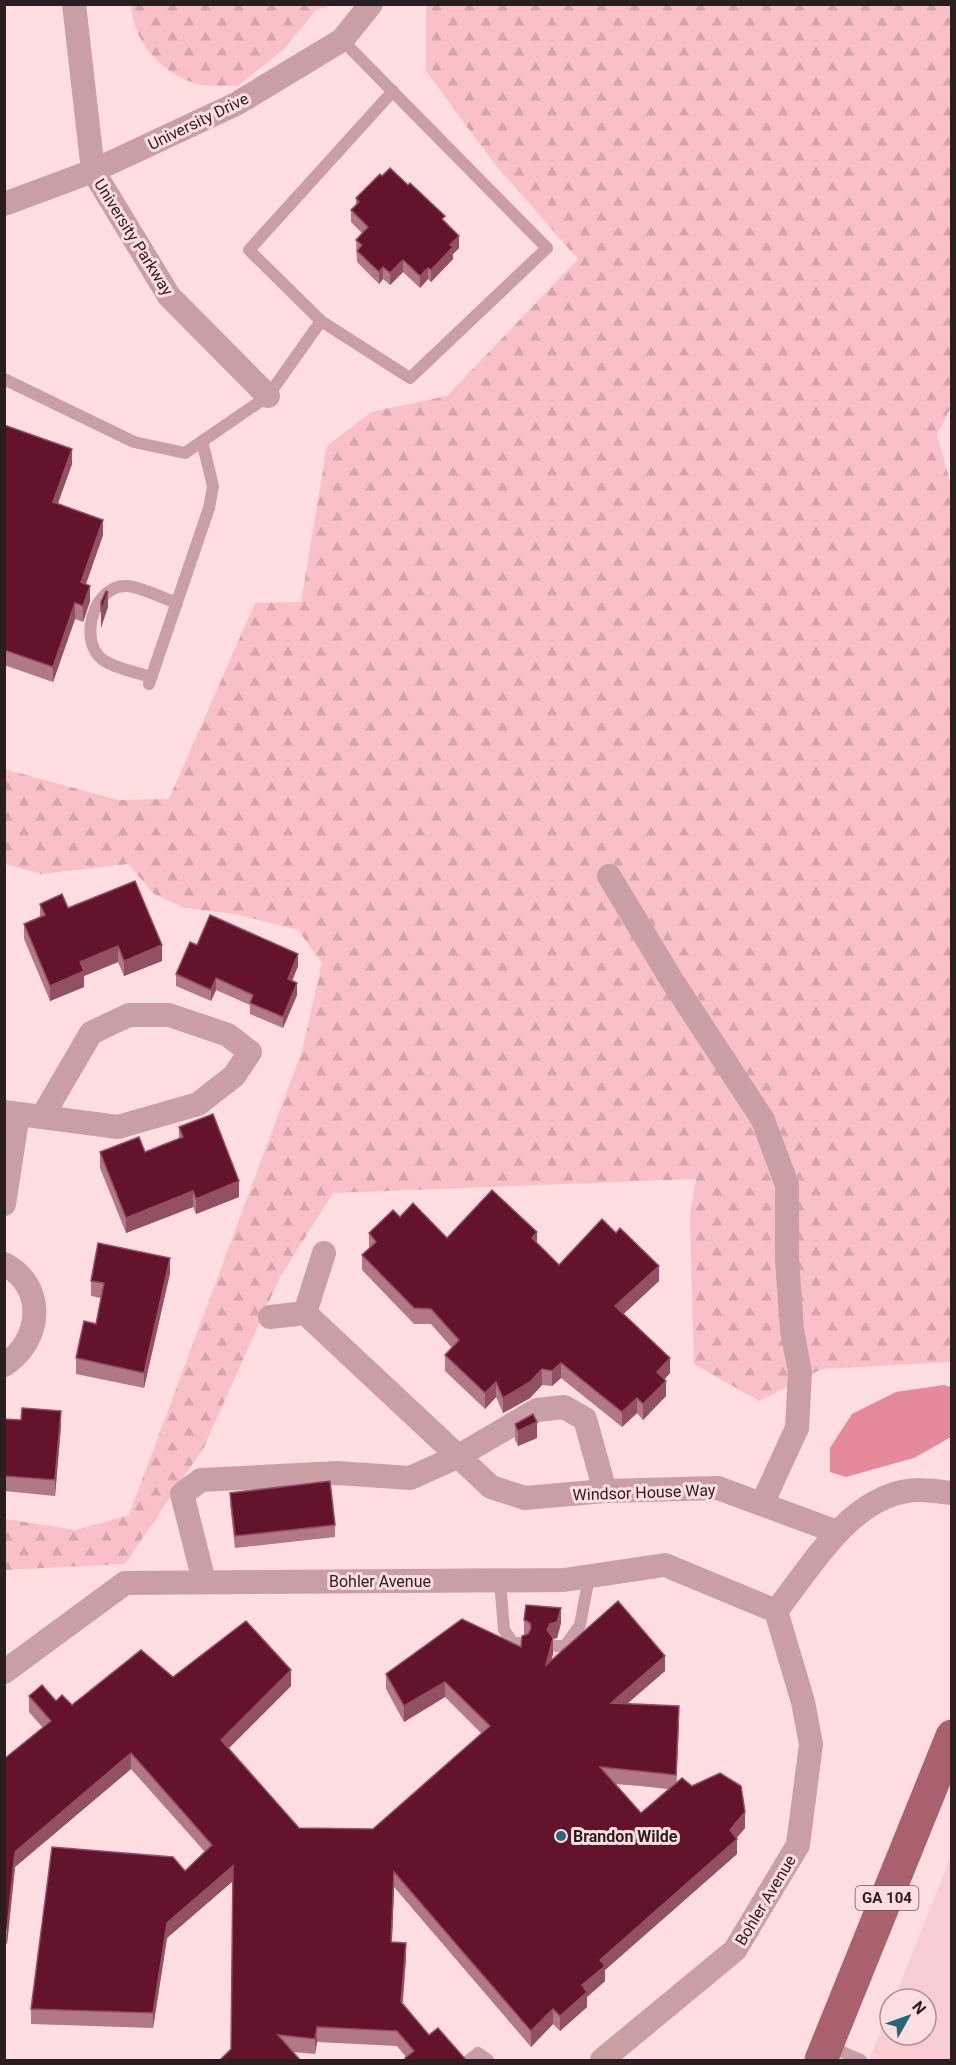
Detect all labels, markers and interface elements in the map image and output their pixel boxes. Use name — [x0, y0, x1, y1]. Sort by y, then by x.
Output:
street label: University Drive — [145, 89, 252, 154]
street label: University Parkway — [90, 175, 177, 299]
street label: Windsor House Way — [572, 1480, 716, 1504]
street label: Bohler Avenue — [329, 1572, 431, 1591]
place label: Brandon Wilde — [573, 1827, 678, 1846]
marker: Brandon Wilde — [554, 1829, 568, 1843]
street label: Bohler Avenue — [731, 1852, 800, 1949]
road number: GA 104 — [856, 1886, 918, 1910]
north arrow — [878, 1987, 938, 2047]
text: N — [908, 1997, 930, 2018]

